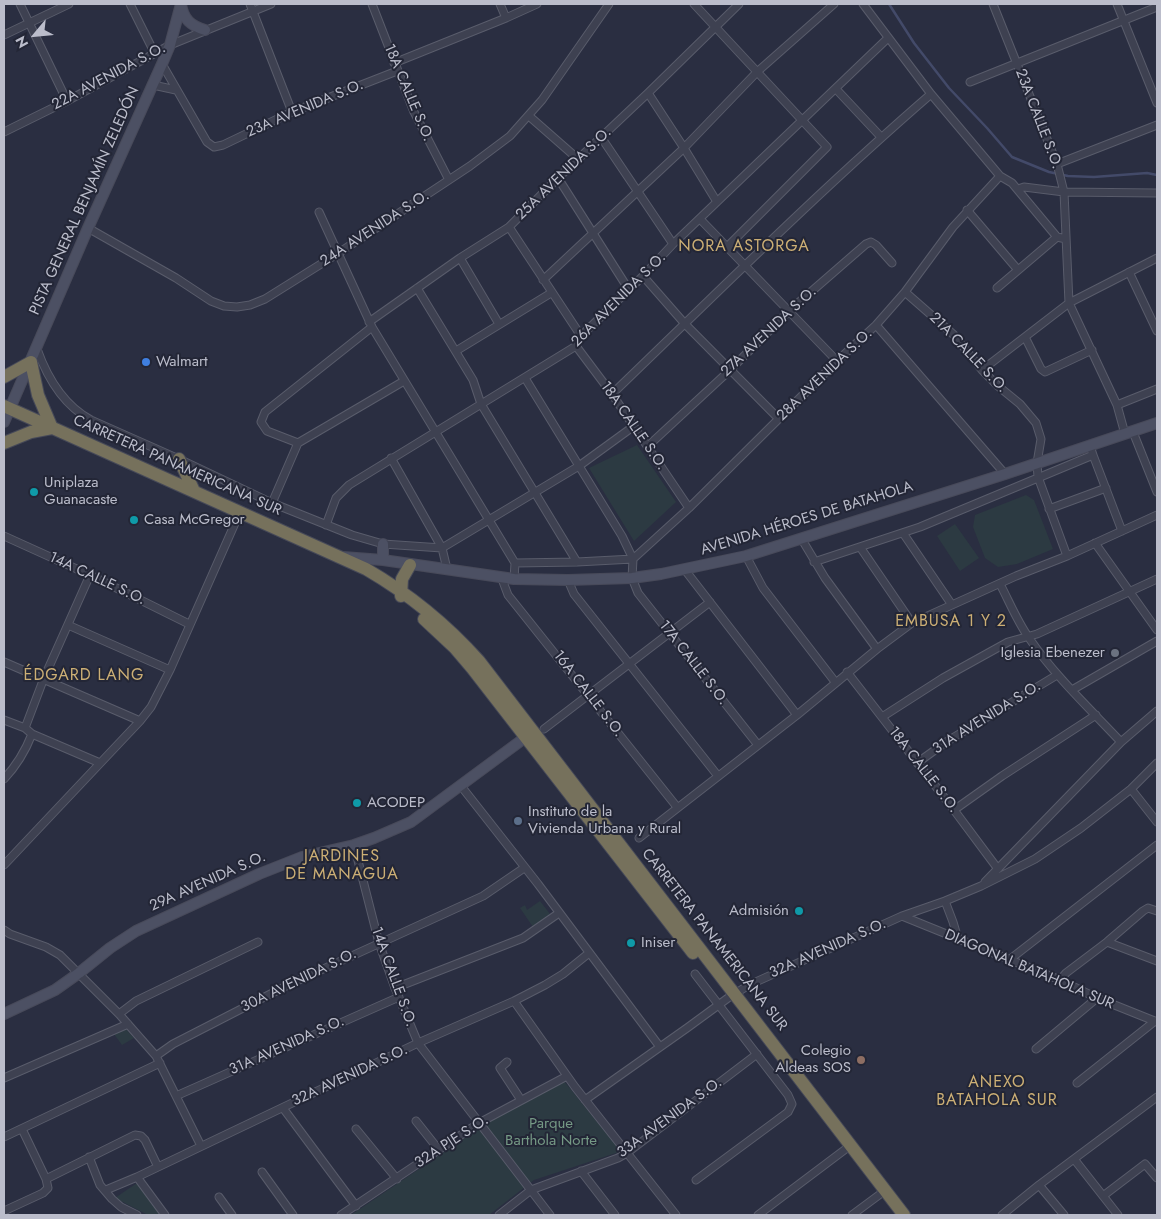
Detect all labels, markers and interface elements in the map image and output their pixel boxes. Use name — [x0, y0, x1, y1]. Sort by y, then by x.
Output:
north arrow — [10, 10, 60, 60]
text: N — [10, 32, 33, 52]
street label: 22A AVENIDA S.O. — [49, 39, 169, 115]
street label: 18A CALLE S.O. — [379, 42, 437, 144]
street label: 23A CALLE S.O. — [1011, 66, 1065, 172]
street label: 23A AVENIDA S.O. — [244, 76, 366, 142]
street label: PISTA GENERAL BENJAMÍN ZELEDÓN — [26, 84, 144, 318]
street label: 25A AVENIDA S.O. — [512, 124, 616, 224]
street label: 24A AVENIDA S.O. — [317, 187, 433, 271]
district label: NORA ASTORGA — [677, 237, 811, 257]
street label: 26A AVENIDA S.O. — [568, 249, 670, 351]
street label: 27A AVENIDA S.O. — [718, 283, 820, 381]
street label: 21A CALLE S.O. — [925, 309, 1011, 397]
street label: 28A AVENIDA S.O. — [774, 325, 876, 425]
place label: Walmart — [156, 353, 208, 371]
marker: Walmart — [140, 356, 152, 368]
street label: 18A CALLE S.O. — [596, 378, 670, 474]
street label: CARRETERA PANAMERICANA SUR — [70, 412, 284, 520]
place label: Uniplaza Guanacaste — [44, 474, 118, 509]
street label: AVENIDA HÉROES DE BATAHOLA — [699, 478, 915, 560]
marker: Uniplaza Guanacaste — [28, 486, 40, 498]
place label: Casa McGregor — [144, 511, 245, 529]
marker: Casa McGregor — [128, 514, 140, 526]
street label: 14A CALLE S.O. — [46, 549, 148, 609]
district label: EMBUSA 1 Y 2 — [894, 612, 1008, 632]
street label: 17A CALLE S.O. — [654, 617, 732, 709]
place label: Iglesia Ebenezer — [1000, 644, 1105, 662]
street label: 16A CALLE S.O. — [549, 647, 627, 741]
marker: Iglesia Ebenezer — [1109, 647, 1121, 659]
district label: ÉDGARD LANG — [22, 666, 146, 686]
street label: 31A AVENIDA S.O. — [930, 678, 1044, 758]
street label: 18A CALLE S.O. — [884, 724, 962, 816]
place label: ACODEP — [367, 794, 425, 812]
marker: ACODEP — [351, 797, 363, 809]
place label: Instituto de la Vivienda Urbana y Rural — [528, 803, 681, 838]
marker: Instituto de la Vivienda Urbana y Rural — [512, 815, 524, 827]
street label: CARRETERA PANAMERICANA SUR — [637, 845, 791, 1035]
district label: JARDINES DE MANAGUA — [284, 847, 400, 885]
street label: 29A AVENIDA S.O. — [147, 848, 269, 916]
place label: Admisión — [729, 902, 789, 920]
marker: Admisión — [793, 905, 805, 917]
street label: 32A AVENIDA S.O. — [767, 915, 889, 983]
street label: 14A CALLE S.O. — [367, 925, 419, 1029]
street label: DIAGONAL BATAHOLA SUR — [942, 926, 1116, 1014]
place label: Iniser — [641, 934, 675, 952]
marker: Iniser — [625, 937, 637, 949]
street label: 30A AVENIDA S.O. — [238, 945, 360, 1017]
street label: 31A AVENIDA S.O. — [227, 1013, 347, 1079]
street label: 32A AVENIDA S.O. — [289, 1041, 411, 1111]
place label: Colegio Aldeas SOS — [775, 1042, 851, 1077]
marker: Colegio Aldeas SOS — [855, 1054, 867, 1066]
district label: ANEXO BATAHOLA SUR — [935, 1073, 1059, 1111]
street label: 33A AVENIDA S.O. — [614, 1074, 726, 1162]
street label: 32A PJE S.O. — [412, 1111, 492, 1173]
park label: Parque Barthola Norte — [505, 1115, 597, 1150]

